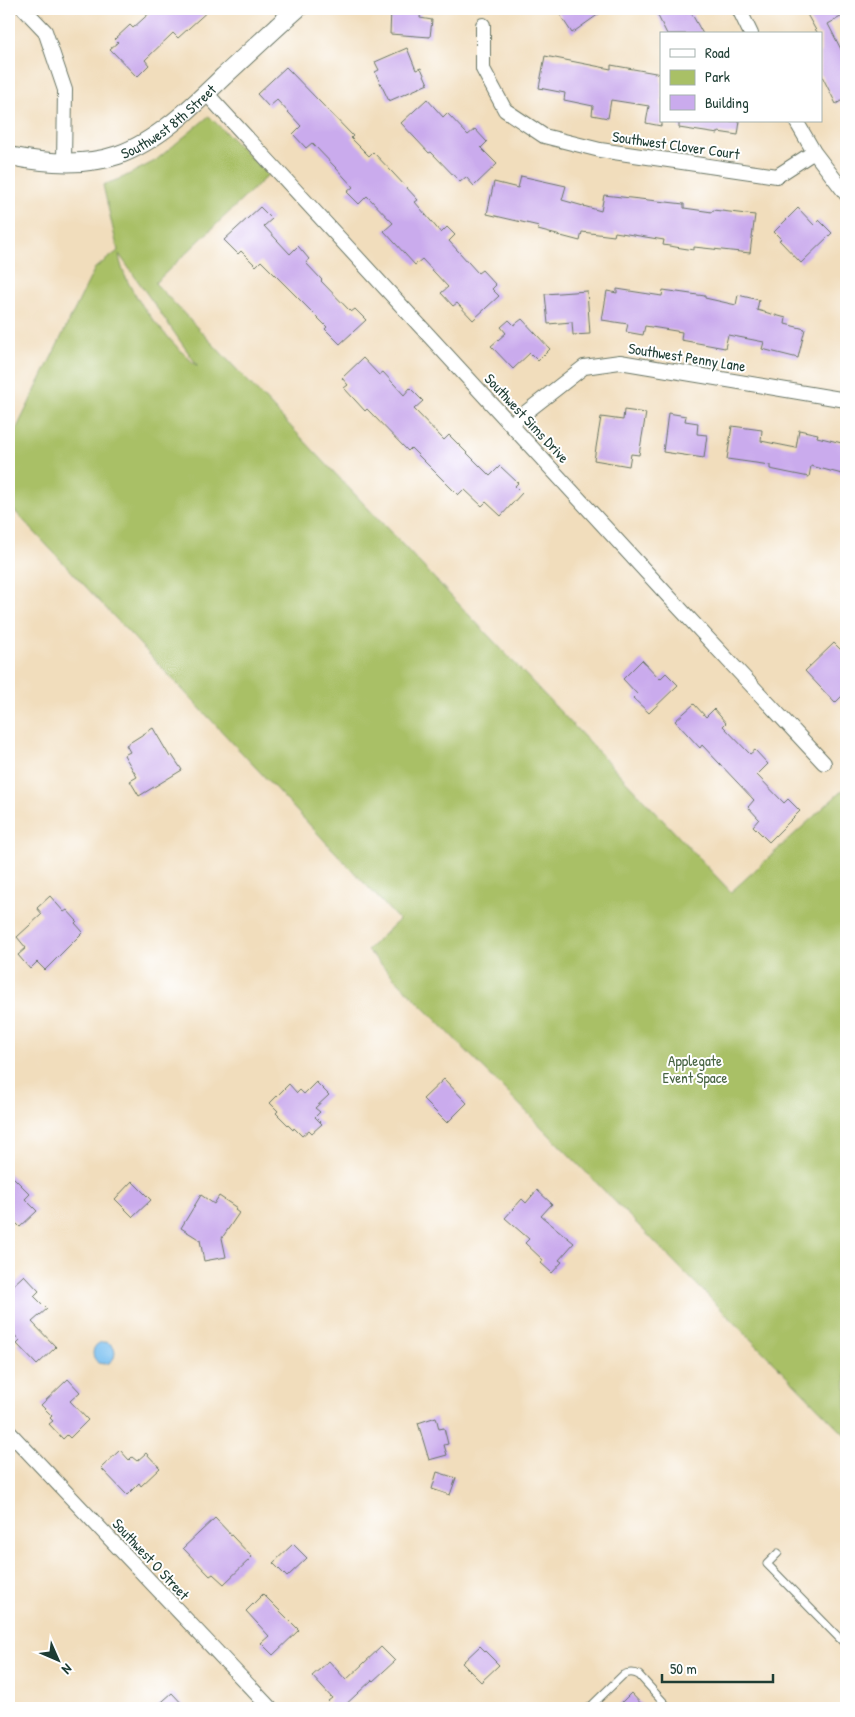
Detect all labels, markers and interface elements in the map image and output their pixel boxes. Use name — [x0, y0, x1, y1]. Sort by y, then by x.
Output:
legend — [660, 32, 822, 122]
text: Road — [705, 42, 730, 63]
text: Park — [705, 66, 730, 87]
street label: Southwest 8th Street — [117, 78, 221, 164]
text: Building — [705, 92, 749, 113]
street label: Southwest Clover Court — [611, 126, 742, 164]
street label: Southwest Penny Lane — [627, 337, 747, 377]
street label: Southwest Sims Drive — [480, 369, 574, 467]
park label: Applegate Event Space — [663, 1050, 728, 1088]
street label: Southwest O Street — [108, 1514, 195, 1605]
north arrow — [32, 1634, 82, 1684]
scale bar — [662, 1652, 774, 1684]
text: 50 m — [670, 1658, 697, 1679]
text: N — [58, 1660, 77, 1679]

